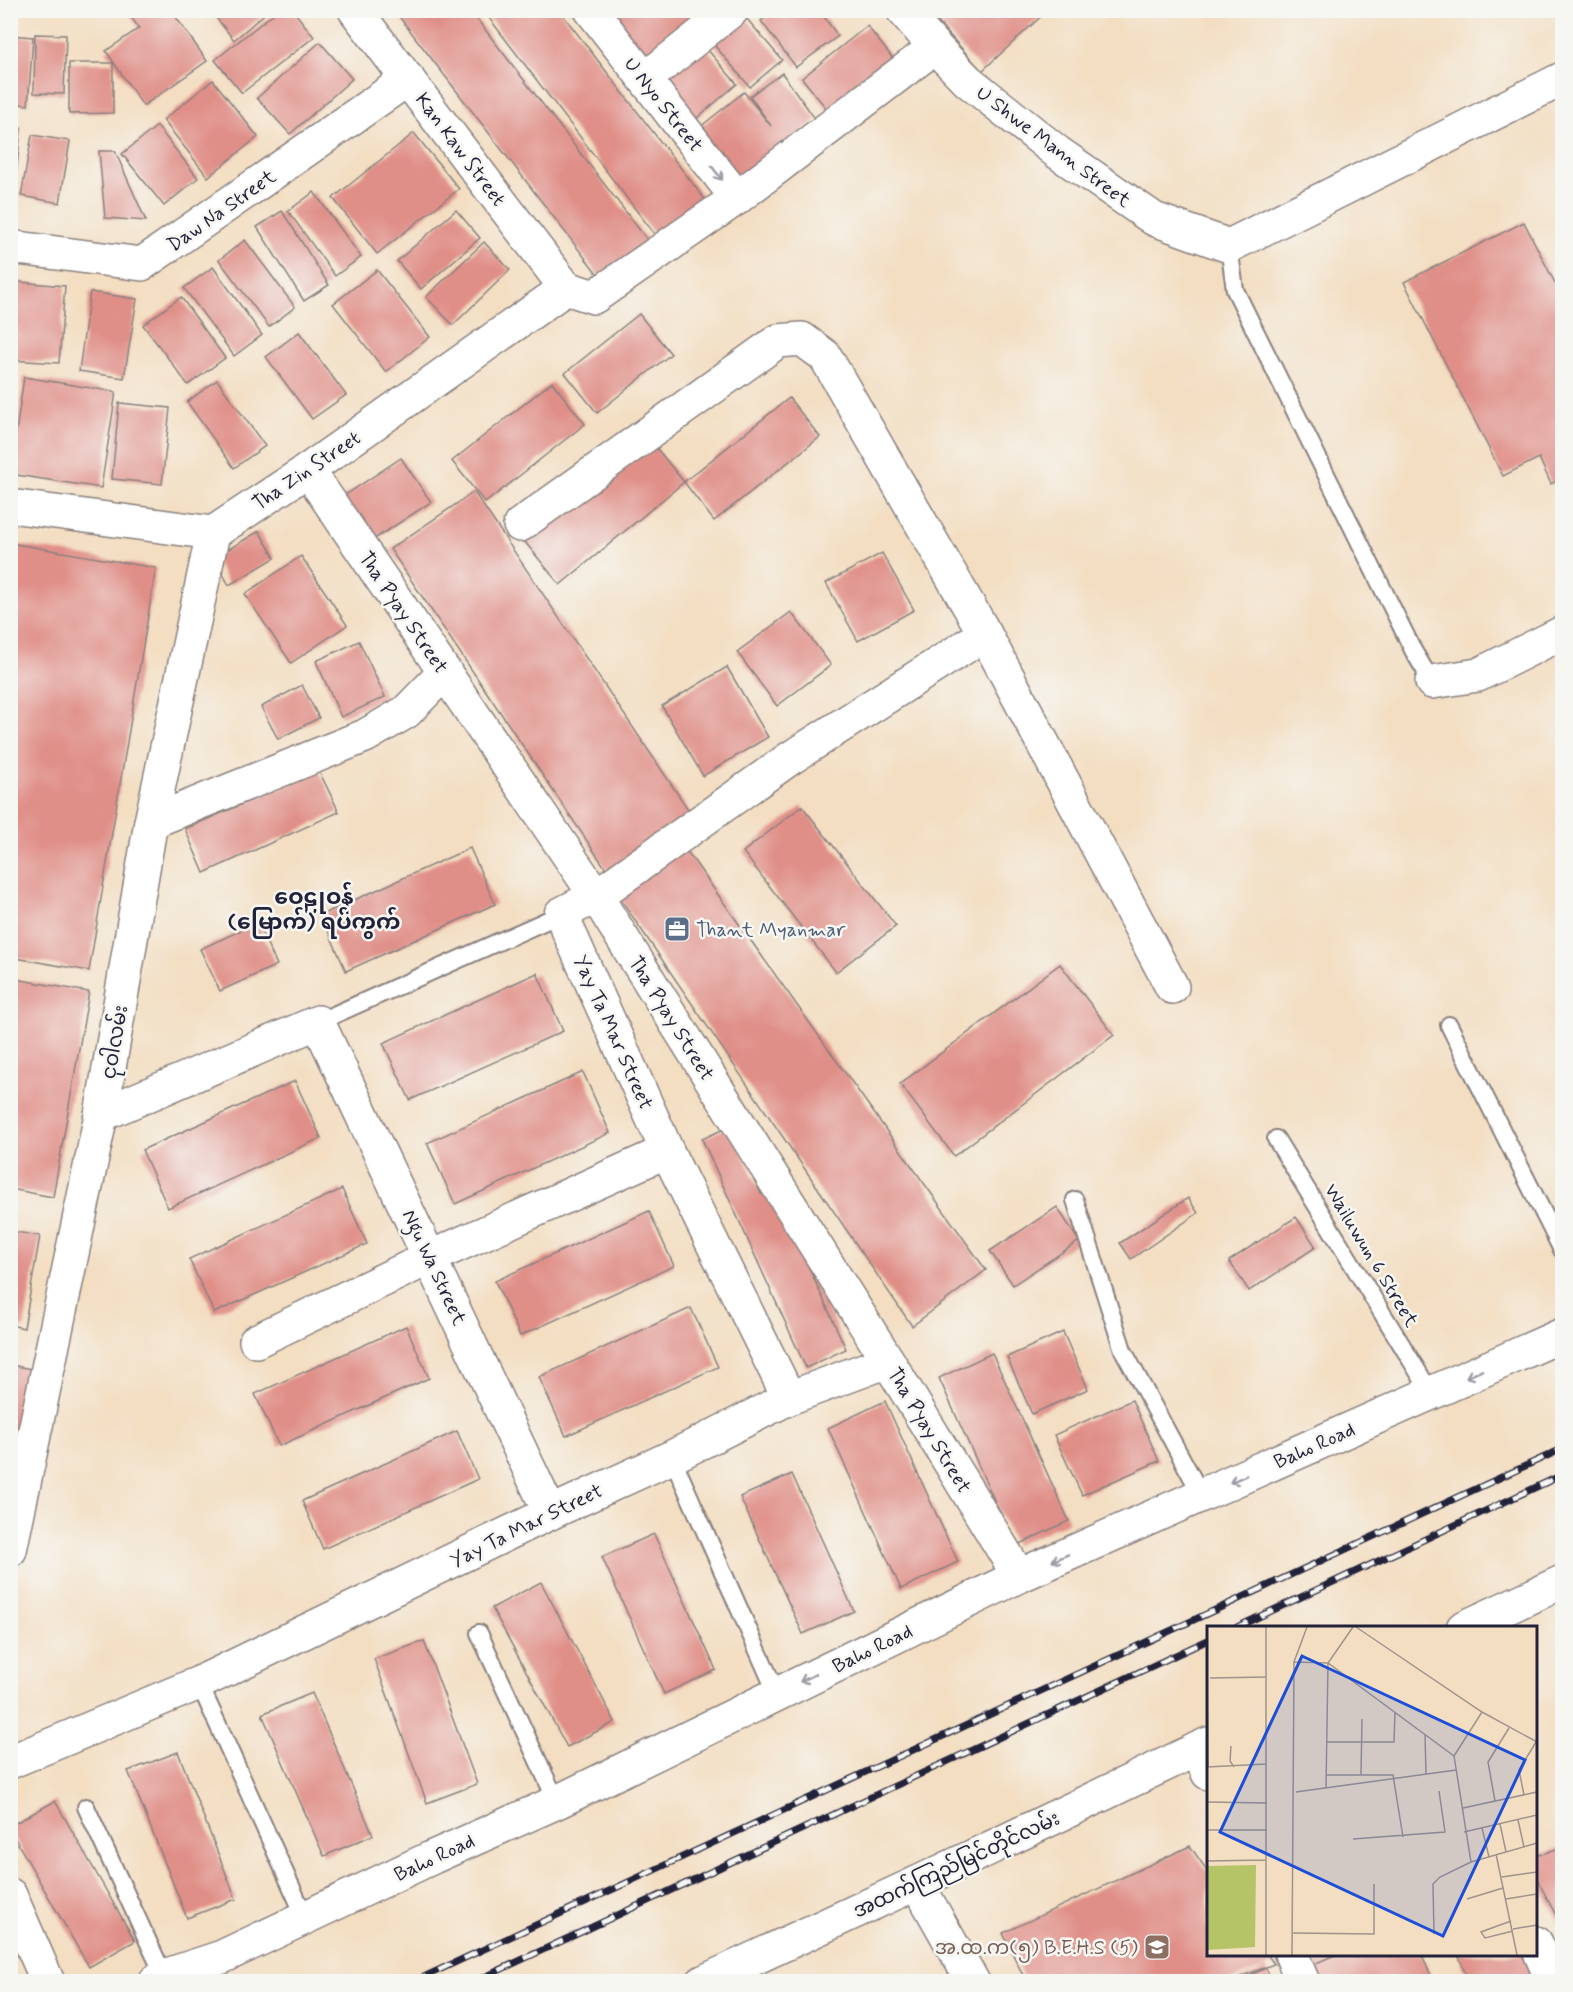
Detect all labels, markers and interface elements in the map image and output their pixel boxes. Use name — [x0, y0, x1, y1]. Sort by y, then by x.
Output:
street label: U Nyo Street — [617, 52, 708, 158]
street label: U Shwe Mann Street — [970, 80, 1136, 214]
street label: Kan Kaw Street — [408, 88, 511, 212]
street label: Daw Na Street — [162, 164, 282, 259]
one-way arrow — [711, 164, 724, 180]
street label: Tha Zin Street — [247, 425, 366, 517]
street label: Tha Pyay Street — [352, 546, 454, 679]
district label: ဝေဠုဝန် (မြောက်) ရပ်ကွက် — [228, 881, 400, 939]
office icon: Thant Myanmar — [662, 914, 692, 944]
place label: Thant Myanmar — [696, 917, 846, 944]
street label: Yay Ta Mar Street — [566, 951, 659, 1114]
street label: Tha Pyay Street — [622, 951, 720, 1086]
street label: ငုဝါလမ်း — [94, 1003, 137, 1082]
street label: Wailuwun 6 Street — [1317, 1179, 1424, 1333]
street label: Ngu Wa Street — [393, 1205, 472, 1331]
street label: Tha Pyay Street — [880, 1363, 977, 1499]
one-way arrow — [1465, 1369, 1484, 1380]
street label: Baho Road — [1270, 1417, 1359, 1476]
one-way arrow — [1230, 1474, 1248, 1486]
street label: Yay Ta Mar Street — [446, 1478, 607, 1575]
one-way arrow — [1051, 1553, 1069, 1564]
street label: Baho Road — [828, 1618, 917, 1680]
inset map — [1207, 1626, 1537, 1956]
one-way arrow — [800, 1673, 818, 1685]
street label: အထက်ကြည်မြင်တိုင်လမ်း — [848, 1804, 1065, 1927]
street label: Baho Road — [390, 1828, 479, 1889]
school or university icon: အ.ထ.က(၅) B.E.H.S (5) — [1142, 1932, 1172, 1962]
place label: အ.ထ.က(၅) B.E.H.S (5) — [935, 1935, 1138, 1963]

